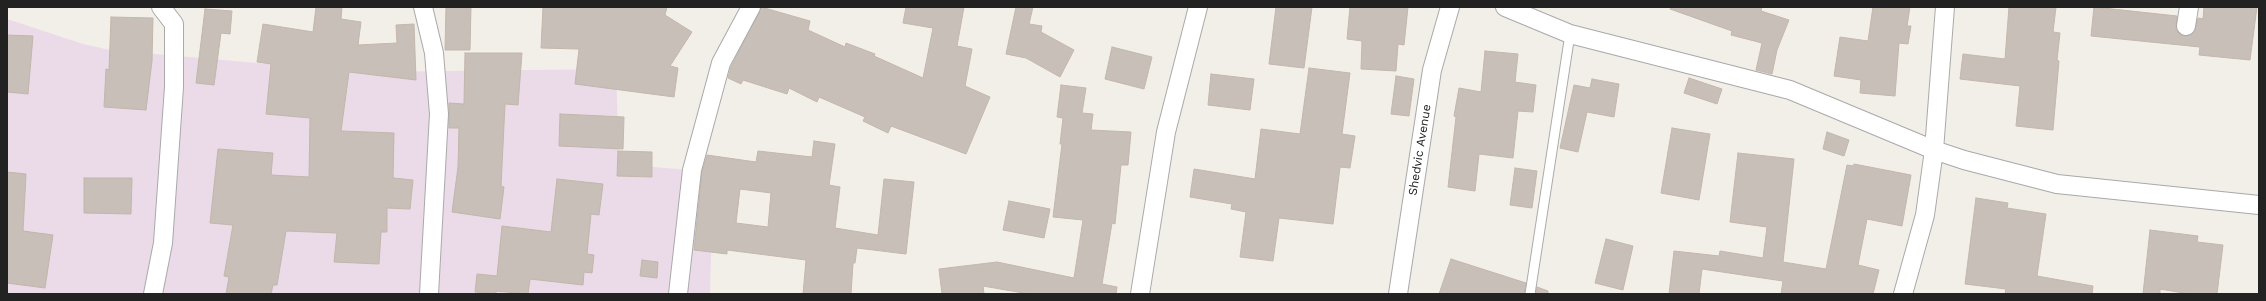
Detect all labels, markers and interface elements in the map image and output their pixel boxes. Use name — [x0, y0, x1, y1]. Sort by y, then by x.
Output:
street label: Shedvic Avenue — [1406, 103, 1434, 197]

